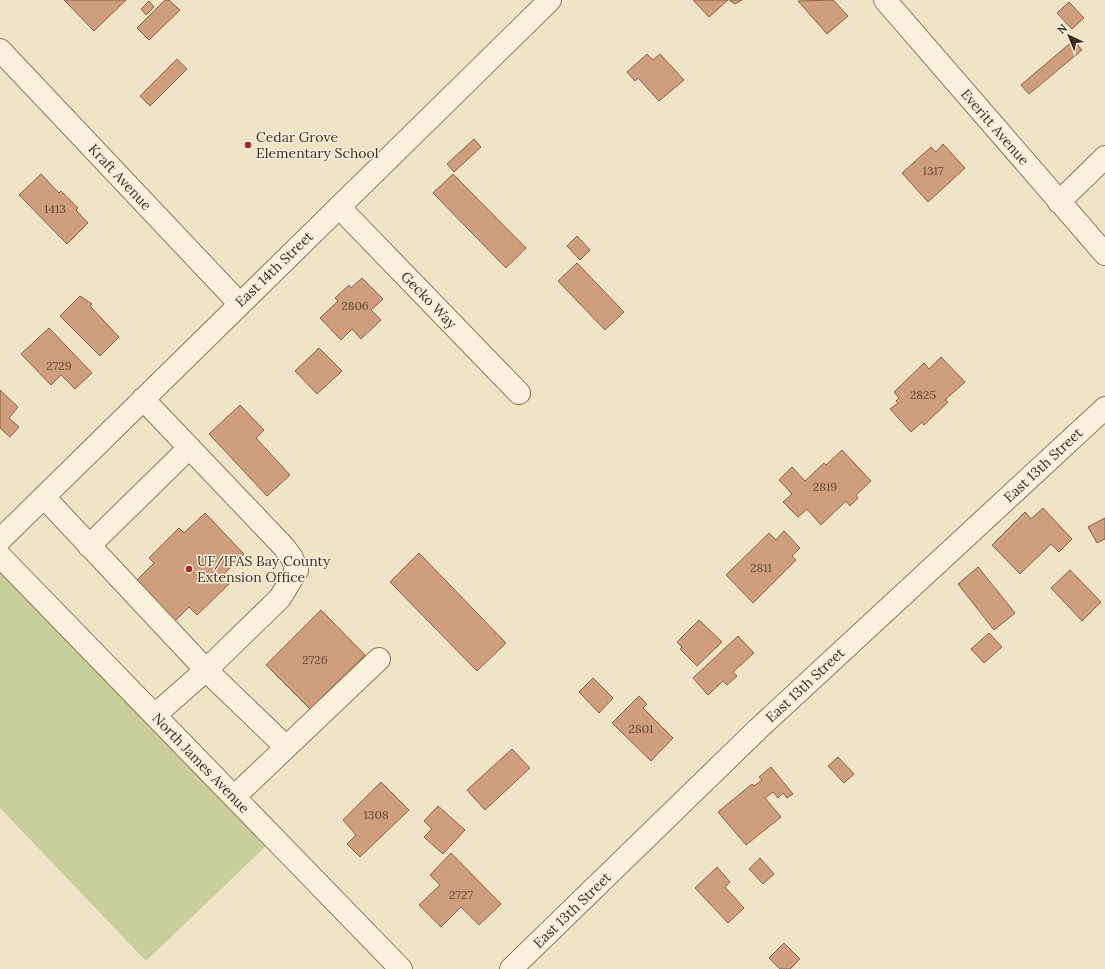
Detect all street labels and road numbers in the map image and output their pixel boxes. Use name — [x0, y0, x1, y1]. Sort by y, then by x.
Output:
street label: Everitt Avenue — [957, 85, 1033, 169]
street label: Kraft Avenue — [85, 140, 156, 214]
street label: East 14th Street — [231, 227, 317, 311]
street label: Gecko Way — [397, 268, 461, 333]
street label: East 13th Street — [1000, 423, 1087, 506]
street label: East 13th Street — [762, 643, 849, 726]
street label: North James Avenue — [149, 709, 254, 817]
street label: East 13th Street — [529, 868, 615, 952]

